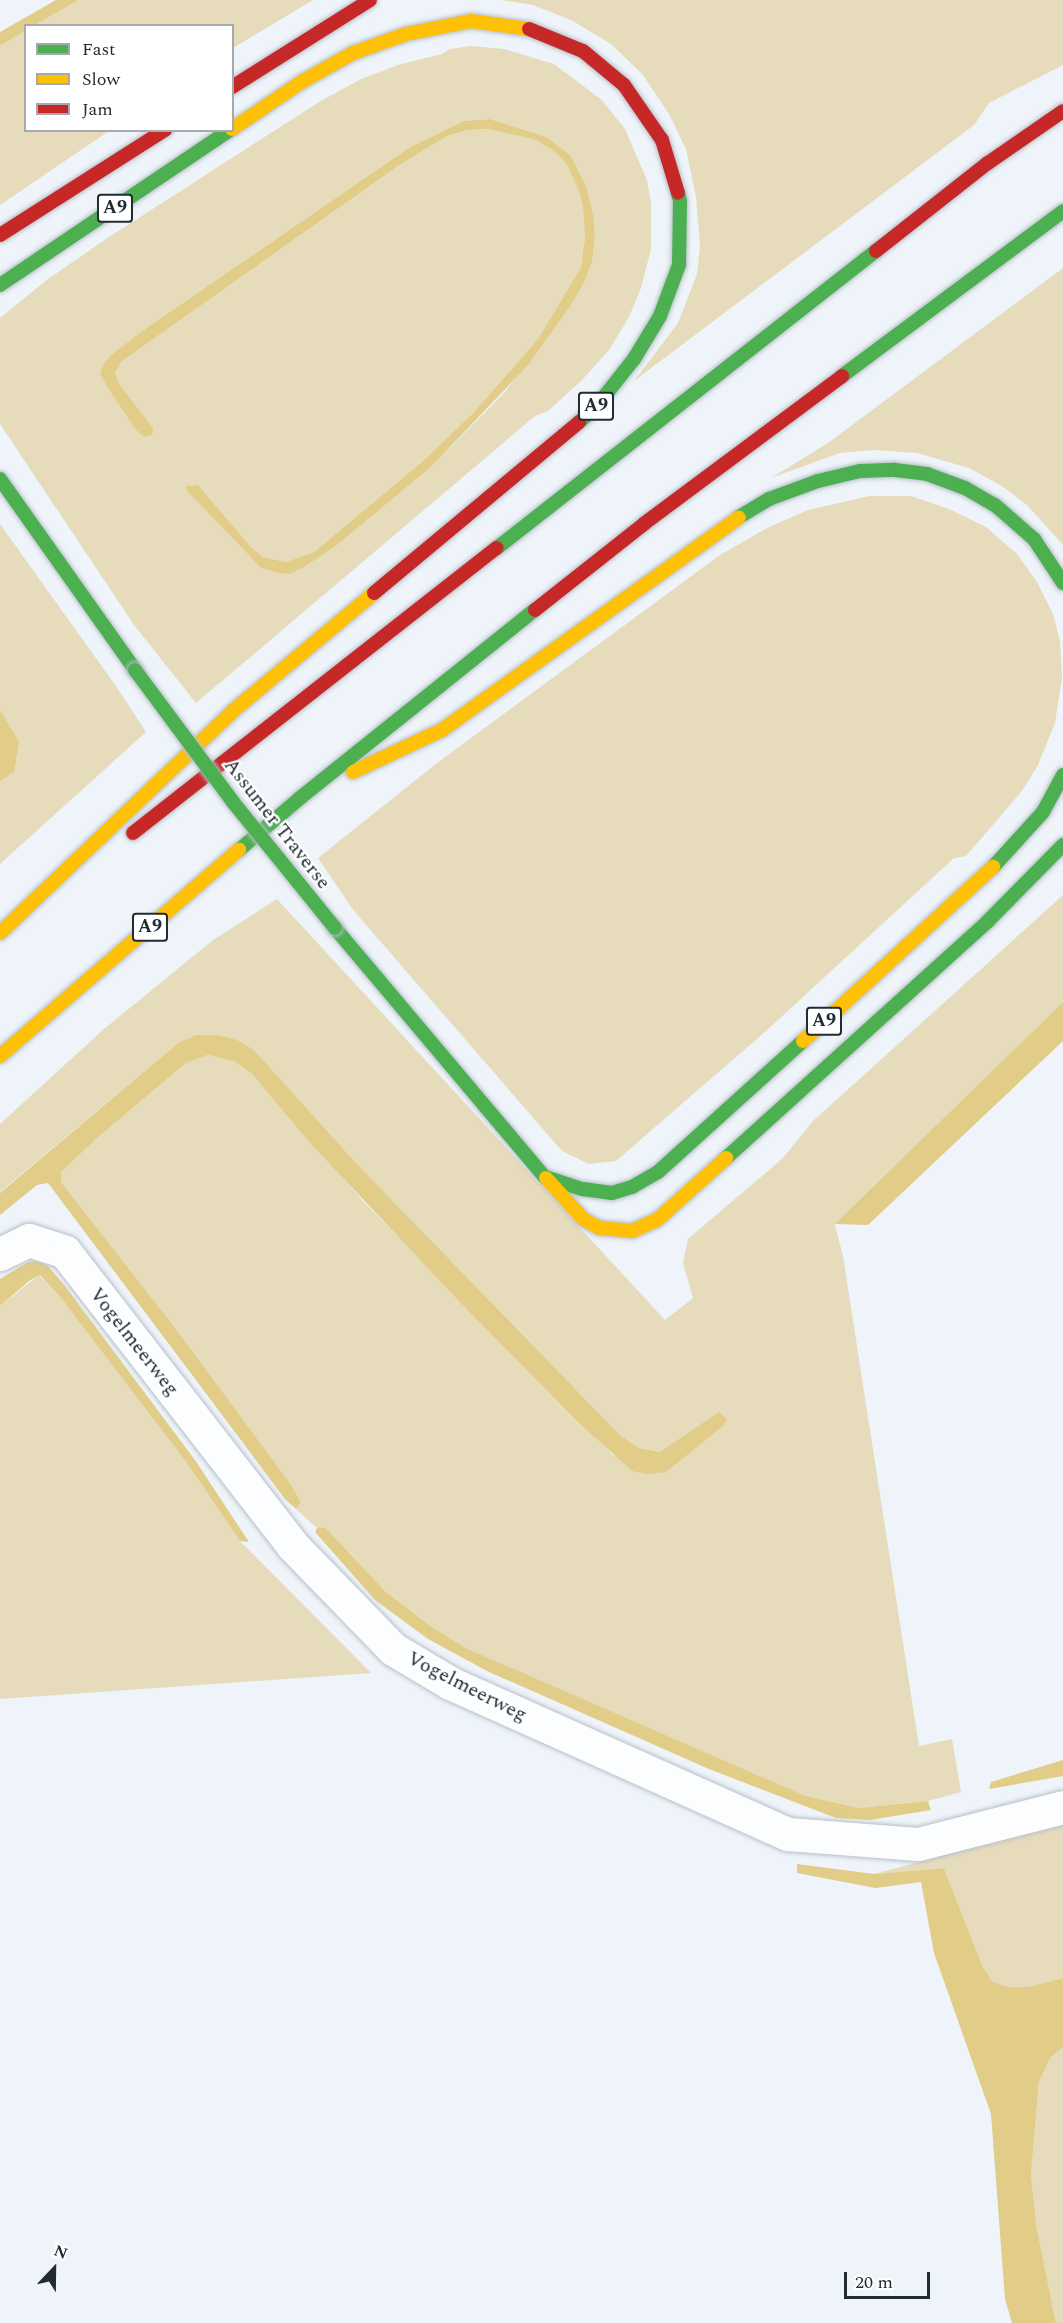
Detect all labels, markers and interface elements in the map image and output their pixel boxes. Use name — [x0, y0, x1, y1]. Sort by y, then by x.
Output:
legend — [24, 24, 234, 132]
text: Fast — [82, 36, 115, 63]
text: Slow — [82, 66, 120, 93]
text: Jam — [82, 96, 113, 123]
road number: A9 — [96, 193, 134, 223]
road number: A9 — [576, 391, 616, 421]
street label: Assumer Traverse — [219, 754, 335, 894]
road number: A9 — [130, 912, 170, 942]
road number: A9 — [804, 1006, 844, 1036]
street label: Vogelmeerweg — [84, 1283, 184, 1401]
street label: Vogelmeerweg — [403, 1647, 531, 1727]
north arrow — [24, 2239, 84, 2299]
text: N — [50, 2239, 71, 2266]
scale bar — [847, 2260, 932, 2298]
text: 20 m — [855, 2269, 893, 2296]

